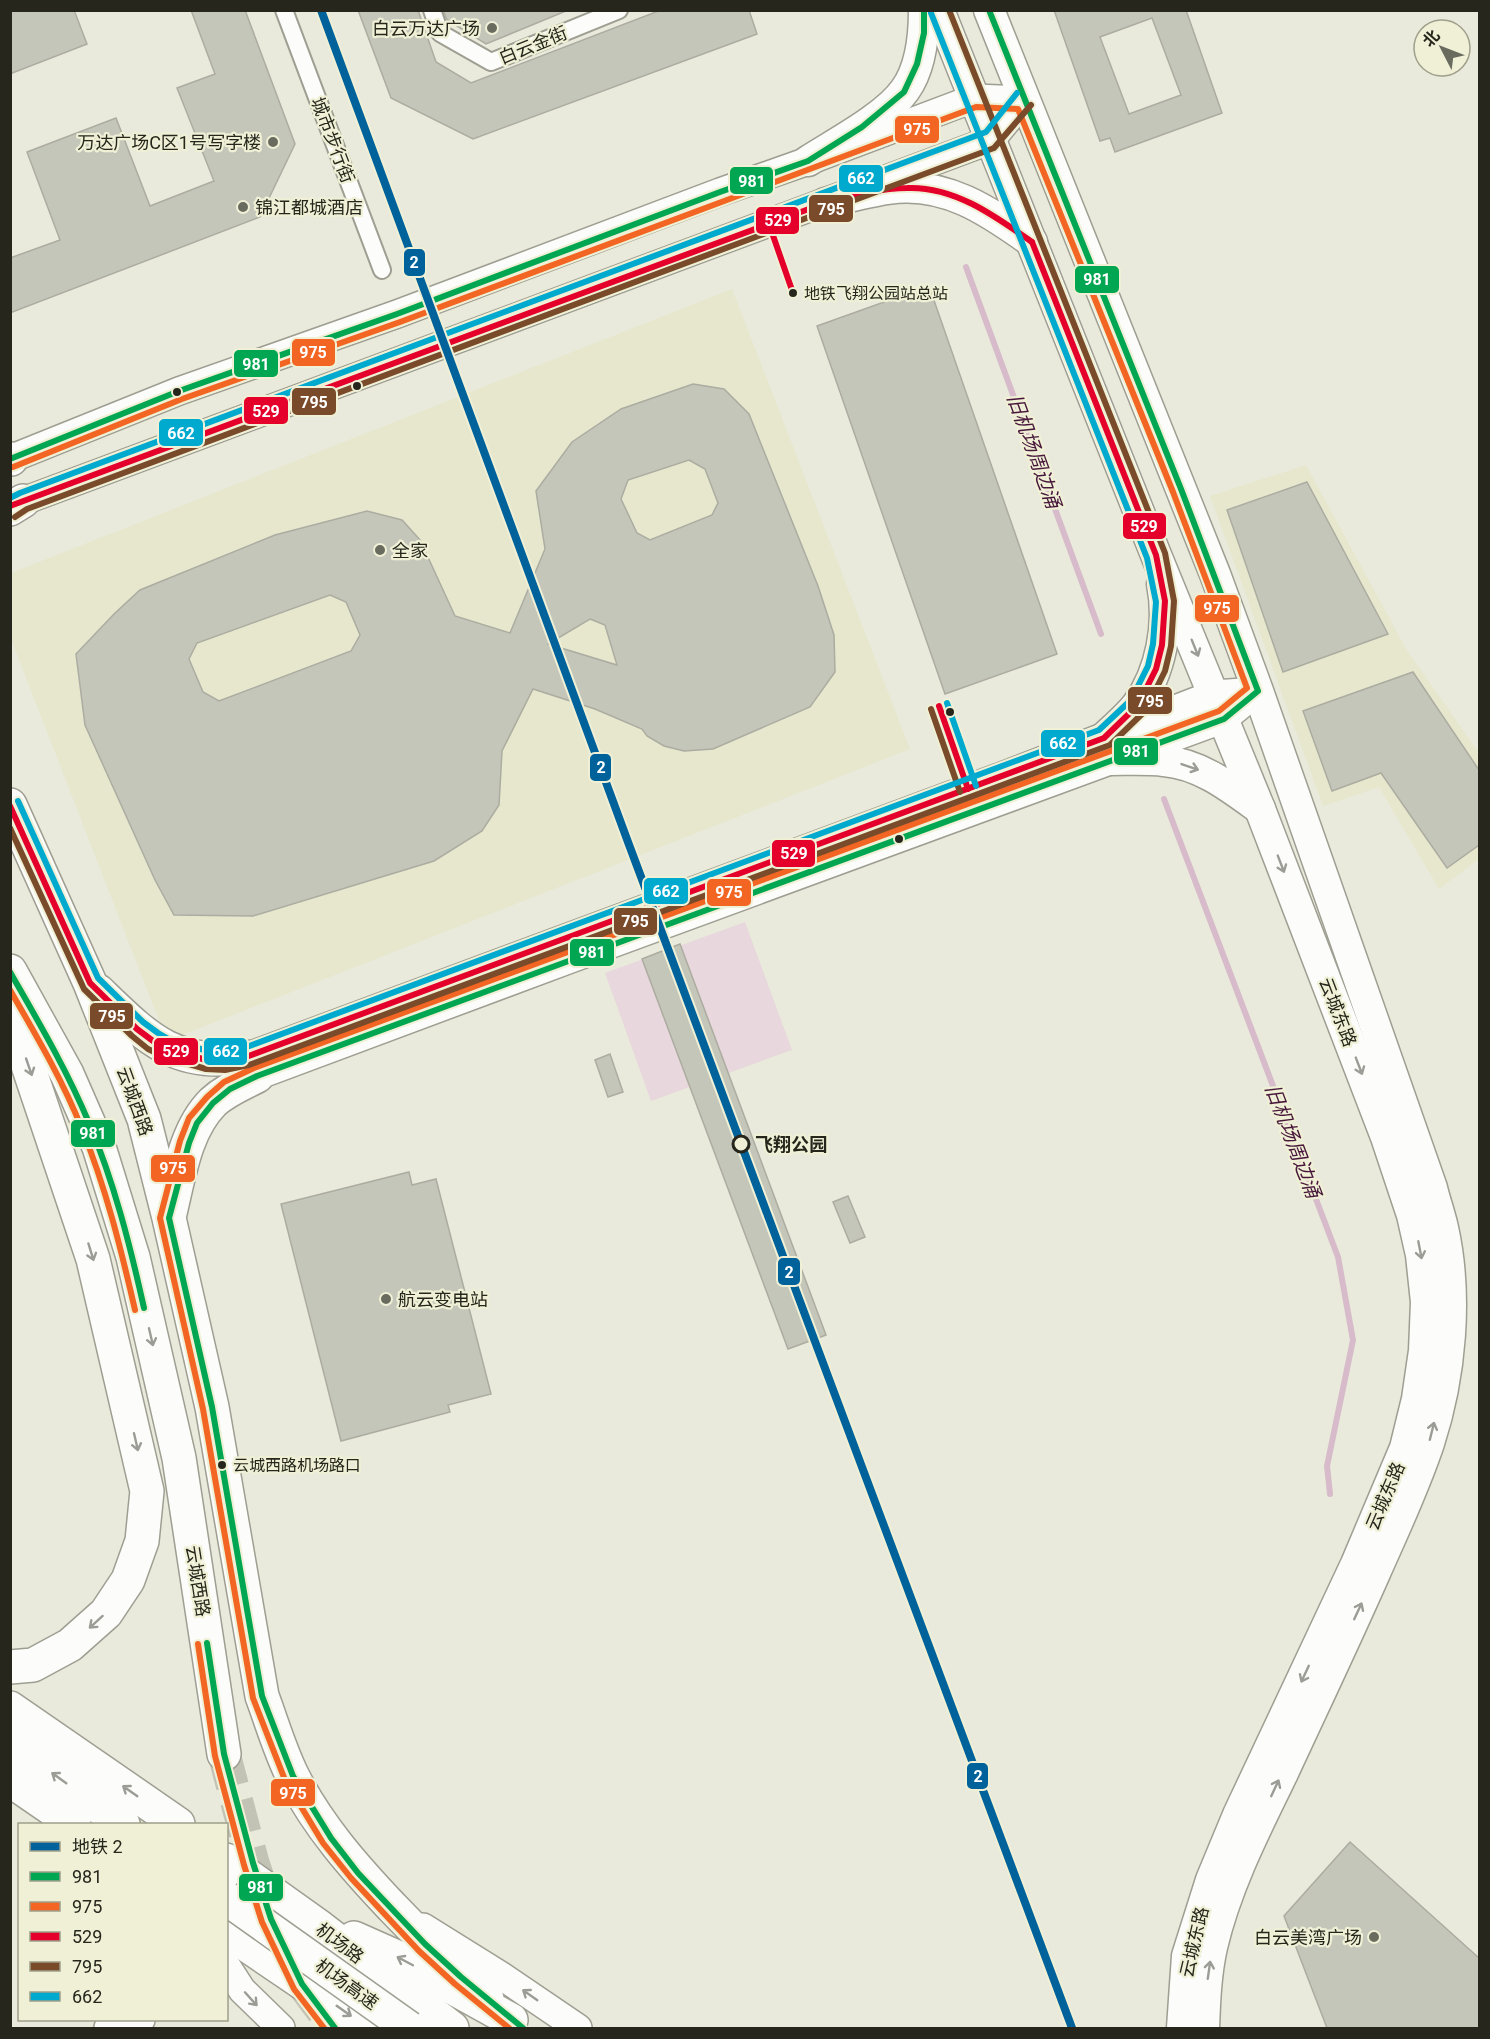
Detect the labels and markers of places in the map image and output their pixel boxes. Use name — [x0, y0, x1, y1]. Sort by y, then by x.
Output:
place label: 白云万达广场 — [372, 18, 480, 39]
marker: 白云万达广场 — [485, 21, 499, 35]
place label: 万达广场C区1号写字楼 — [77, 132, 261, 153]
marker: 万达广场C区1号写字楼 — [266, 135, 280, 149]
place label: 锦江都城酒店 — [255, 197, 363, 218]
marker: 锦江都城酒店 — [236, 200, 250, 214]
place label: 地铁飞翔公园站总站 — [804, 284, 948, 303]
marker: 地铁飞翔公园站总站 — [787, 287, 799, 299]
unlabelled marker — [351, 380, 363, 392]
unlabelled marker — [171, 386, 183, 398]
place label: 全家 — [392, 540, 428, 561]
marker: 全家 — [373, 543, 387, 557]
unlabelled marker — [944, 706, 956, 718]
unlabelled marker — [893, 833, 905, 845]
place label: 飞翔公园 — [755, 1134, 827, 1155]
marker: 飞翔公园 — [732, 1135, 750, 1153]
place label: 航云变电站 — [398, 1289, 488, 1310]
marker: 航云变电站 — [379, 1292, 393, 1306]
place label: 云城西路机场路口 — [233, 1456, 361, 1475]
marker: 云城西路机场路口 — [216, 1459, 228, 1471]
place label: 白云美湾广场 — [1254, 1927, 1362, 1948]
marker: 白云美湾广场 — [1367, 1930, 1381, 1944]

